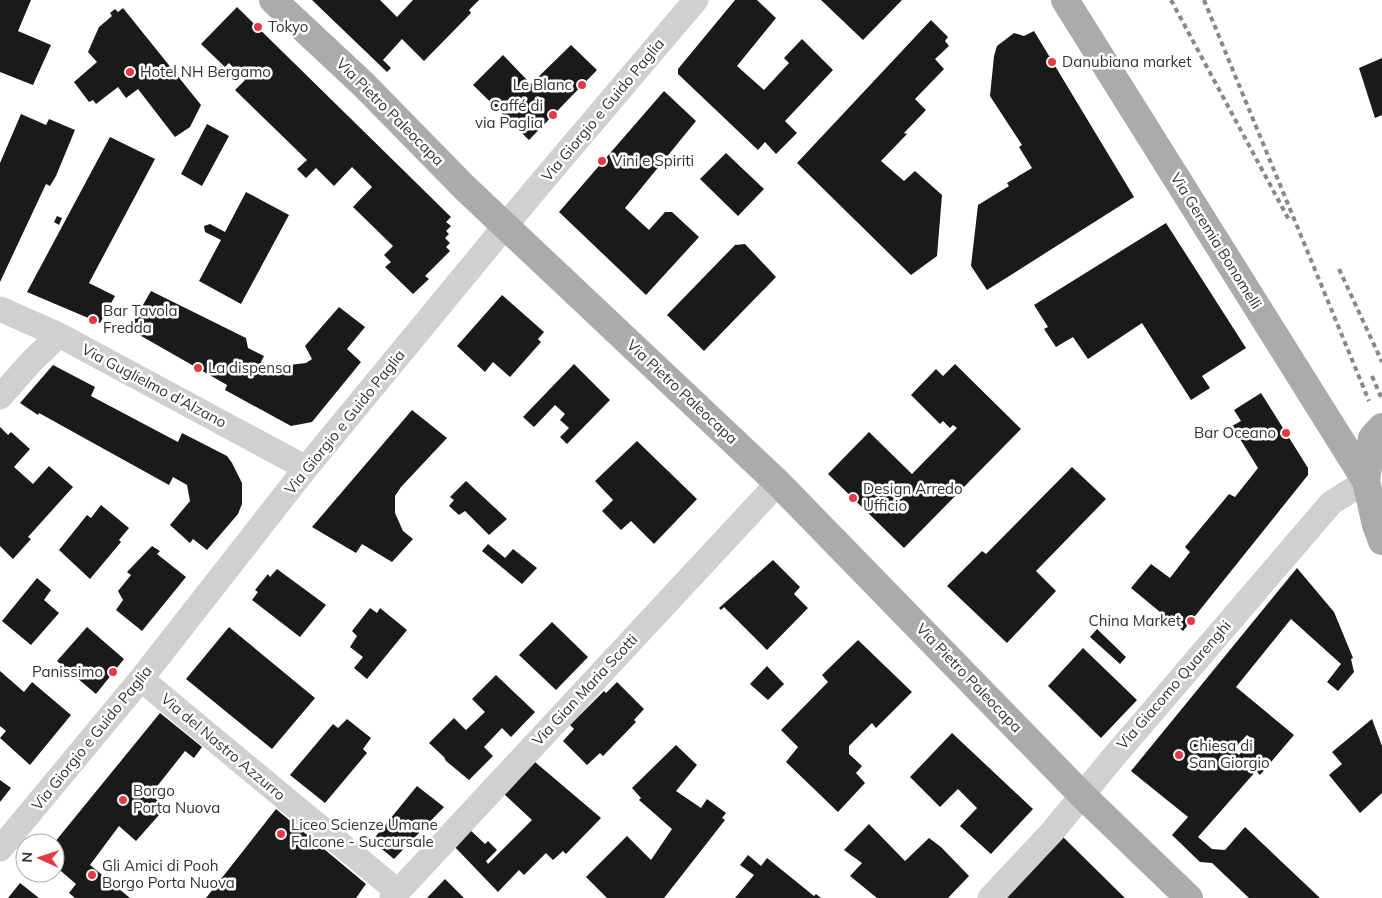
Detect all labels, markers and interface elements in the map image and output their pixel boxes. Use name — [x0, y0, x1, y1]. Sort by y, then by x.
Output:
place label: Tokyo — [268, 17, 308, 36]
marker: Tokyo — [252, 21, 264, 33]
street label: Via Giorgio e Guido Paglia — [537, 34, 668, 185]
place label: Danubiana market — [1062, 52, 1191, 71]
street label: Via Pietro Paleocapa — [333, 54, 448, 169]
marker: Danubiana market — [1046, 56, 1058, 68]
place label: Hotel NH Bergamo — [140, 62, 271, 81]
marker: Hotel NH Bergamo — [124, 66, 136, 78]
place label: Le Blanc — [513, 75, 572, 94]
marker: Le Blanc — [576, 79, 588, 91]
place label: Caffé di via Paglia — [475, 96, 543, 132]
marker: Caffé di via Paglia — [547, 109, 559, 121]
place label: Vini e Spiriti — [612, 151, 694, 170]
marker: Vini e Spiriti — [596, 155, 608, 167]
street label: Via Geremia Bonomelli — [1167, 169, 1266, 313]
place label: Bar Tavola Fredda — [103, 301, 177, 337]
marker: Bar Tavola Fredda — [87, 314, 99, 326]
street label: Via Pietro Paleocapa — [623, 335, 742, 448]
street label: Via Guglielmo d'Alzano — [79, 339, 230, 432]
street label: Via Giorgio e Guido Paglia — [280, 345, 409, 498]
place label: La dispensa — [208, 358, 292, 377]
marker: La dispensa — [192, 362, 204, 374]
place label: Bar Oceano — [1194, 423, 1276, 442]
marker: Bar Oceano — [1280, 427, 1292, 439]
place label: Design Arredo Ufficio — [863, 479, 963, 515]
marker: Design Arredo Ufficio — [847, 492, 859, 504]
place label: China Market — [1088, 611, 1181, 630]
marker: China Market — [1185, 615, 1197, 627]
street label: Via Giacomo Quarenghi — [1112, 616, 1235, 753]
street label: Via Pietro Paleocapa — [912, 619, 1026, 736]
street label: Via Gian Maria Scotti — [528, 630, 641, 750]
street label: Via Giorgio e Guido Paglia — [27, 661, 156, 814]
place label: Panissimo — [32, 662, 103, 681]
marker: Panissimo — [107, 666, 119, 678]
street label: Via del Nastro Azzurro — [157, 689, 290, 804]
place label: Chiesa di San Giorgio — [1189, 736, 1270, 772]
marker: Chiesa di San Giorgio — [1173, 749, 1185, 761]
place label: Borgo Porta Nuova — [133, 781, 220, 817]
marker: Borgo Porta Nuova — [117, 794, 129, 806]
place label: Liceo Scienze Umane Falcone - Succursale — [291, 815, 438, 851]
marker: Liceo Scienze Umane Falcone - Succursale — [275, 828, 287, 840]
north arrow — [15, 833, 65, 883]
text: N — [18, 852, 36, 863]
place label: Gli Amici di Pooh Borgo Porta Nuova — [102, 856, 235, 892]
marker: Gli Amici di Pooh Borgo Porta Nuova — [86, 869, 98, 881]

